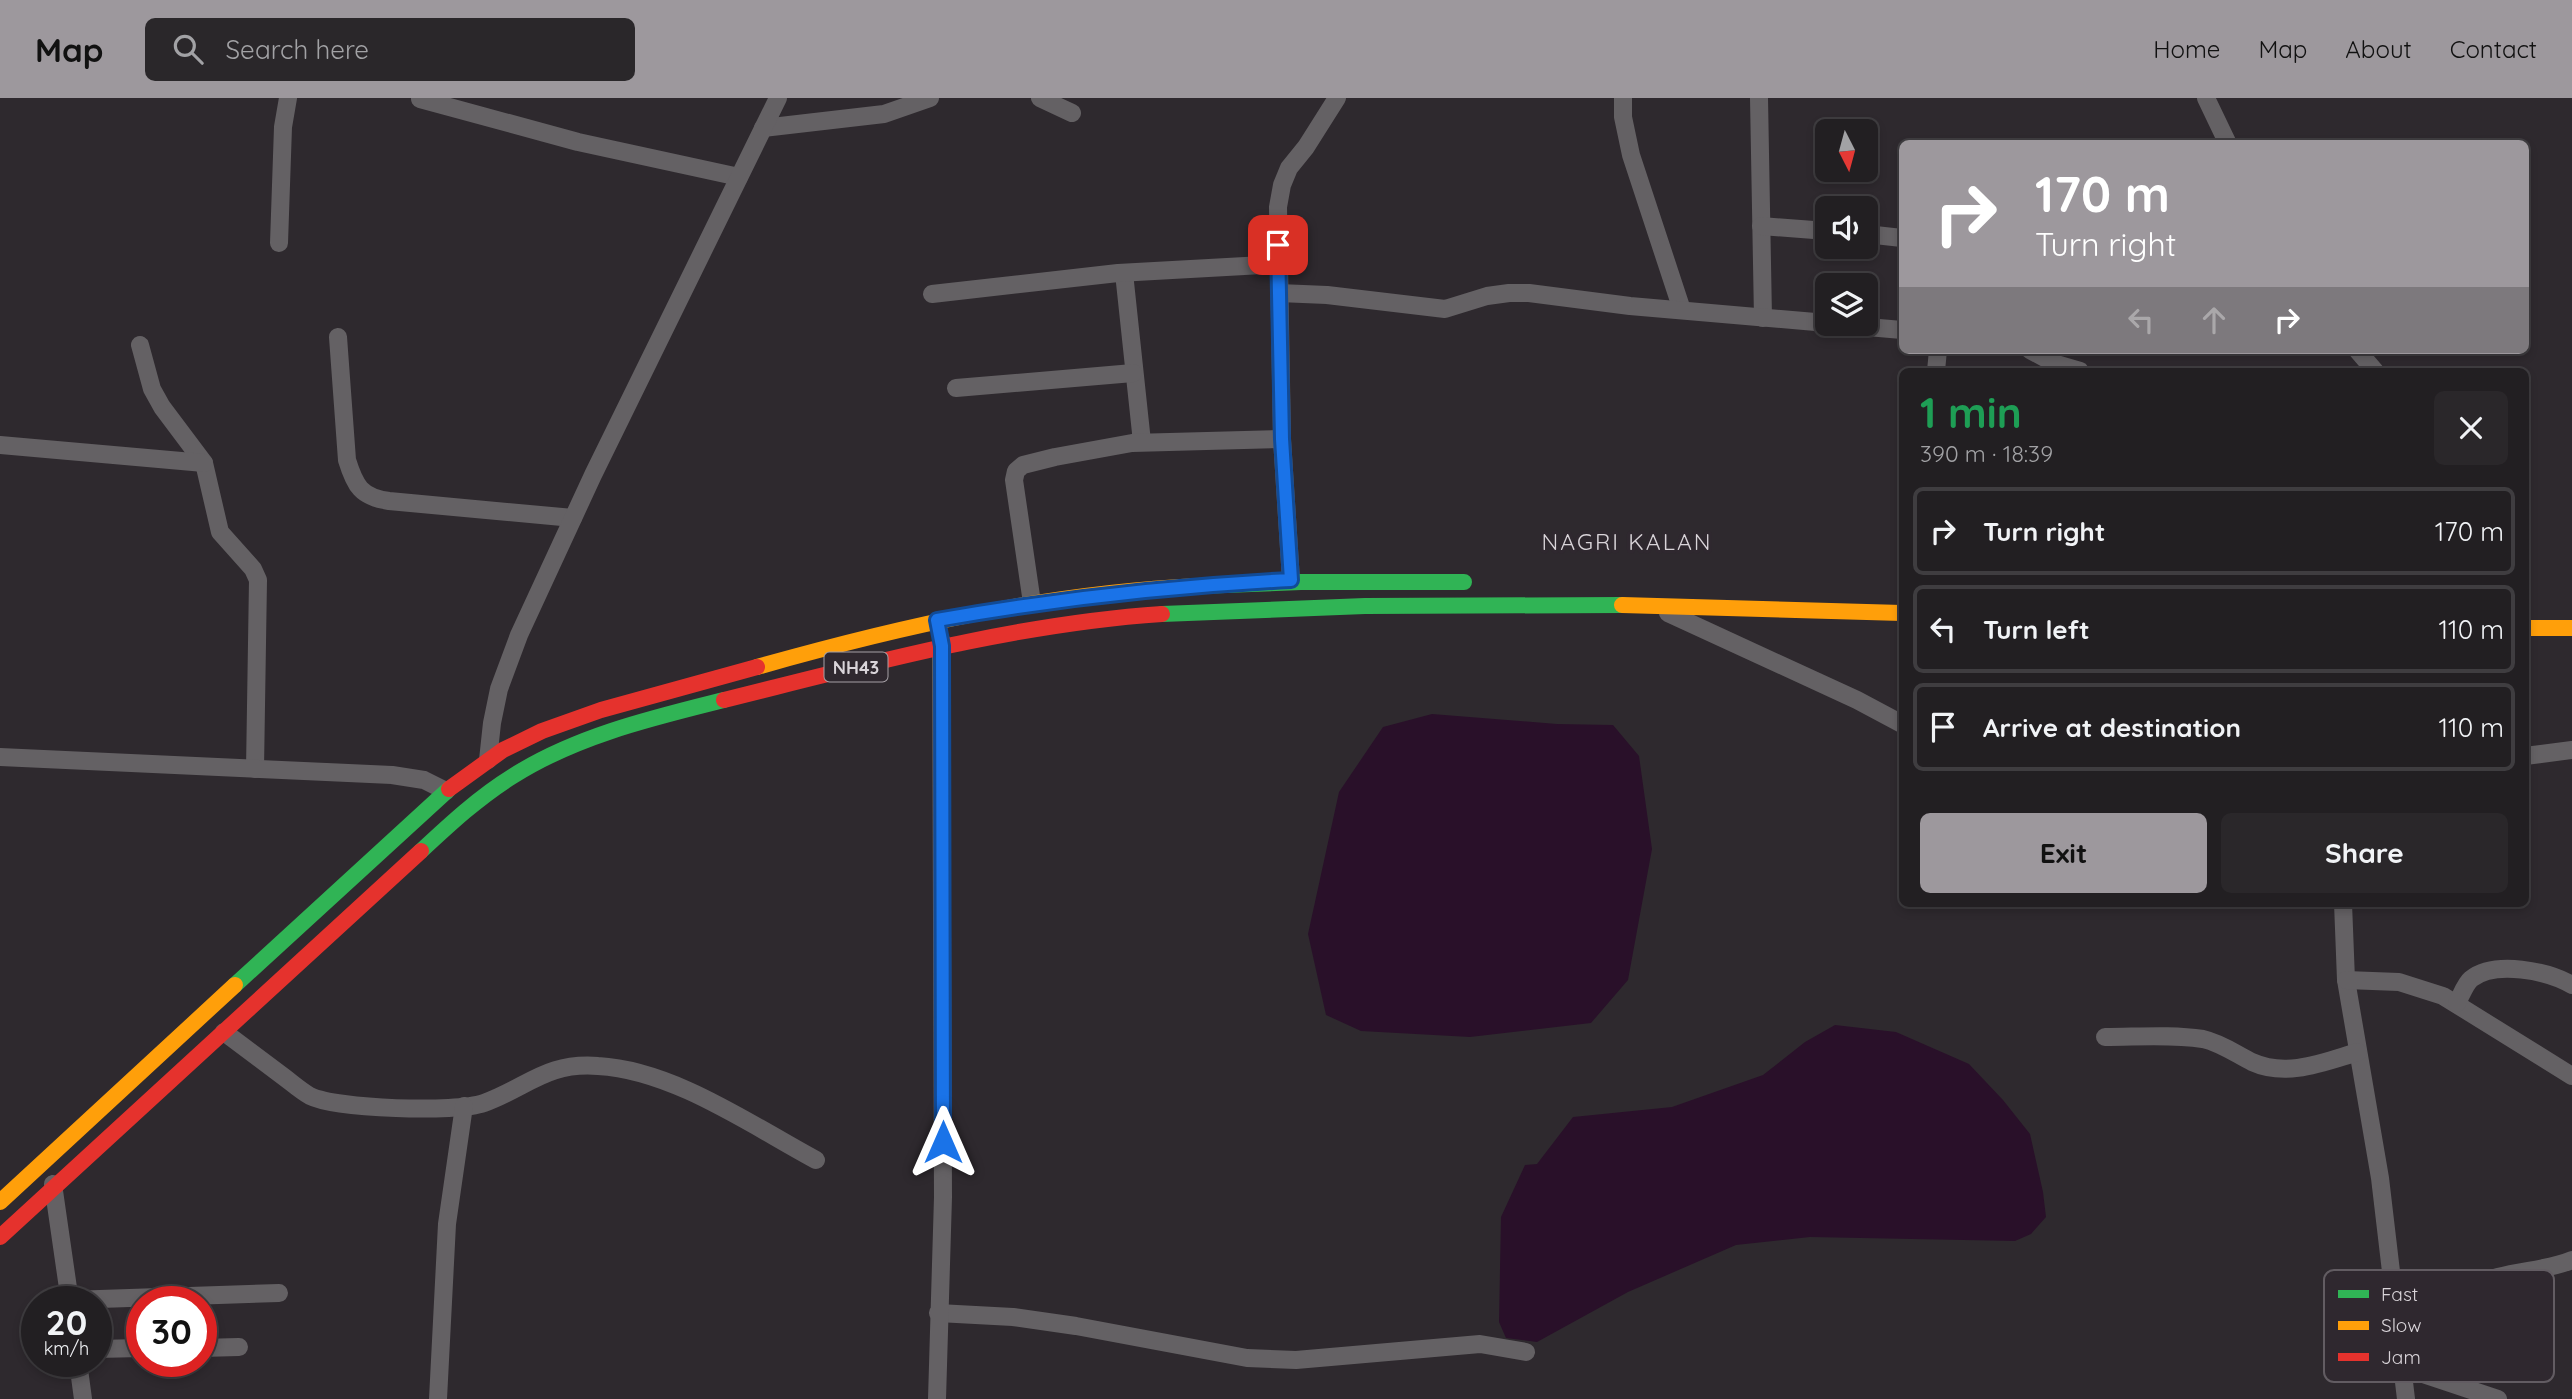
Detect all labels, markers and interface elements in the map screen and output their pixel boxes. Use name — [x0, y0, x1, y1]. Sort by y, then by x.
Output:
search box — [145, 18, 635, 81]
text: Map — [35, 29, 103, 70]
icon: search — [169, 30, 207, 68]
text: Search here — [225, 33, 369, 66]
text: Home — [2153, 34, 2220, 64]
text: Map — [2258, 34, 2307, 64]
text: About — [2345, 34, 2412, 64]
text: Contact — [2450, 34, 2537, 64]
north arrow — [1815, 119, 1878, 182]
map controls — [1815, 119, 1878, 336]
text: 170 m — [2035, 163, 2170, 224]
icon: right — [1920, 168, 2011, 259]
button: sound — [1815, 196, 1878, 259]
pin — [1248, 215, 1308, 275]
text: Turn right — [2035, 224, 2176, 264]
icon: arrive — [1259, 226, 1297, 264]
button: layers — [1815, 273, 1878, 336]
icon: left — [2122, 301, 2160, 339]
icon: ahead — [2195, 301, 2233, 339]
icon: right — [2268, 301, 2306, 339]
text: 1 min — [1920, 386, 2022, 439]
button: close — [2434, 391, 2508, 465]
text: 390 m · 18:39 — [1920, 439, 2053, 468]
icon: right — [1924, 512, 1962, 550]
text: Turn right — [1983, 515, 2105, 548]
text: 170 m — [2435, 515, 2504, 548]
district label: NAGRI KALAN — [1541, 527, 1713, 556]
icon: left — [1924, 610, 1962, 648]
text: Turn left — [1983, 613, 2090, 646]
text: 110 m — [2438, 613, 2504, 646]
road number: NH43 — [824, 652, 888, 682]
icon: arrive — [1924, 708, 1962, 746]
text: Arrive at destination — [1983, 711, 2241, 744]
text: 110 m — [2438, 711, 2504, 744]
button: Exit — [1920, 813, 2207, 893]
button: Share — [2221, 813, 2508, 893]
position arrow — [906, 1105, 980, 1179]
legend — [2324, 1270, 2554, 1382]
text: Fast — [2381, 1282, 2418, 1306]
speed limit sign: 30 — [126, 1286, 217, 1377]
text: 20 — [46, 1300, 87, 1344]
text: Slow — [2381, 1313, 2422, 1337]
text: km/h — [44, 1337, 89, 1360]
text: Jam — [2381, 1345, 2421, 1369]

